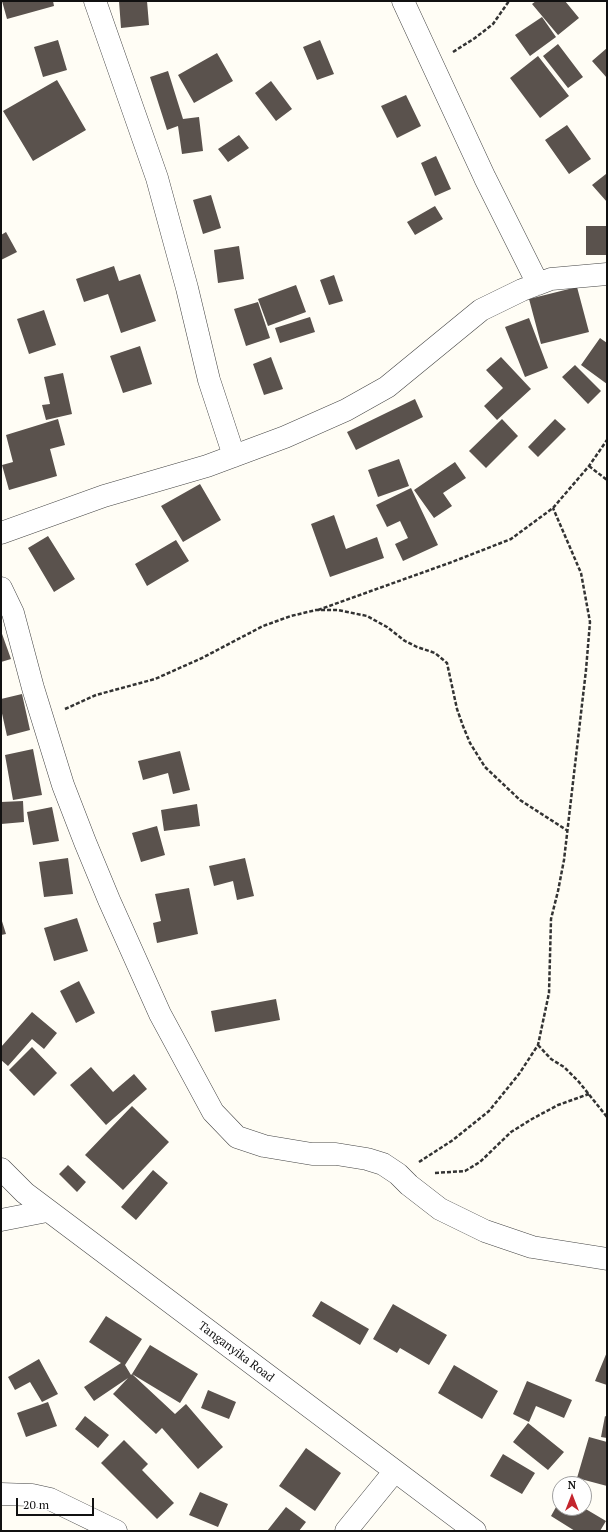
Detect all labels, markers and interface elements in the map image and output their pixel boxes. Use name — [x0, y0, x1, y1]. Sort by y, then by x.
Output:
street label: Tanganyika Road — [195, 1319, 277, 1385]
north arrow — [552, 1476, 592, 1516]
text: N — [568, 1478, 576, 1492]
scale bar — [18, 1490, 96, 1516]
text: 20 m — [23, 1497, 49, 1512]

